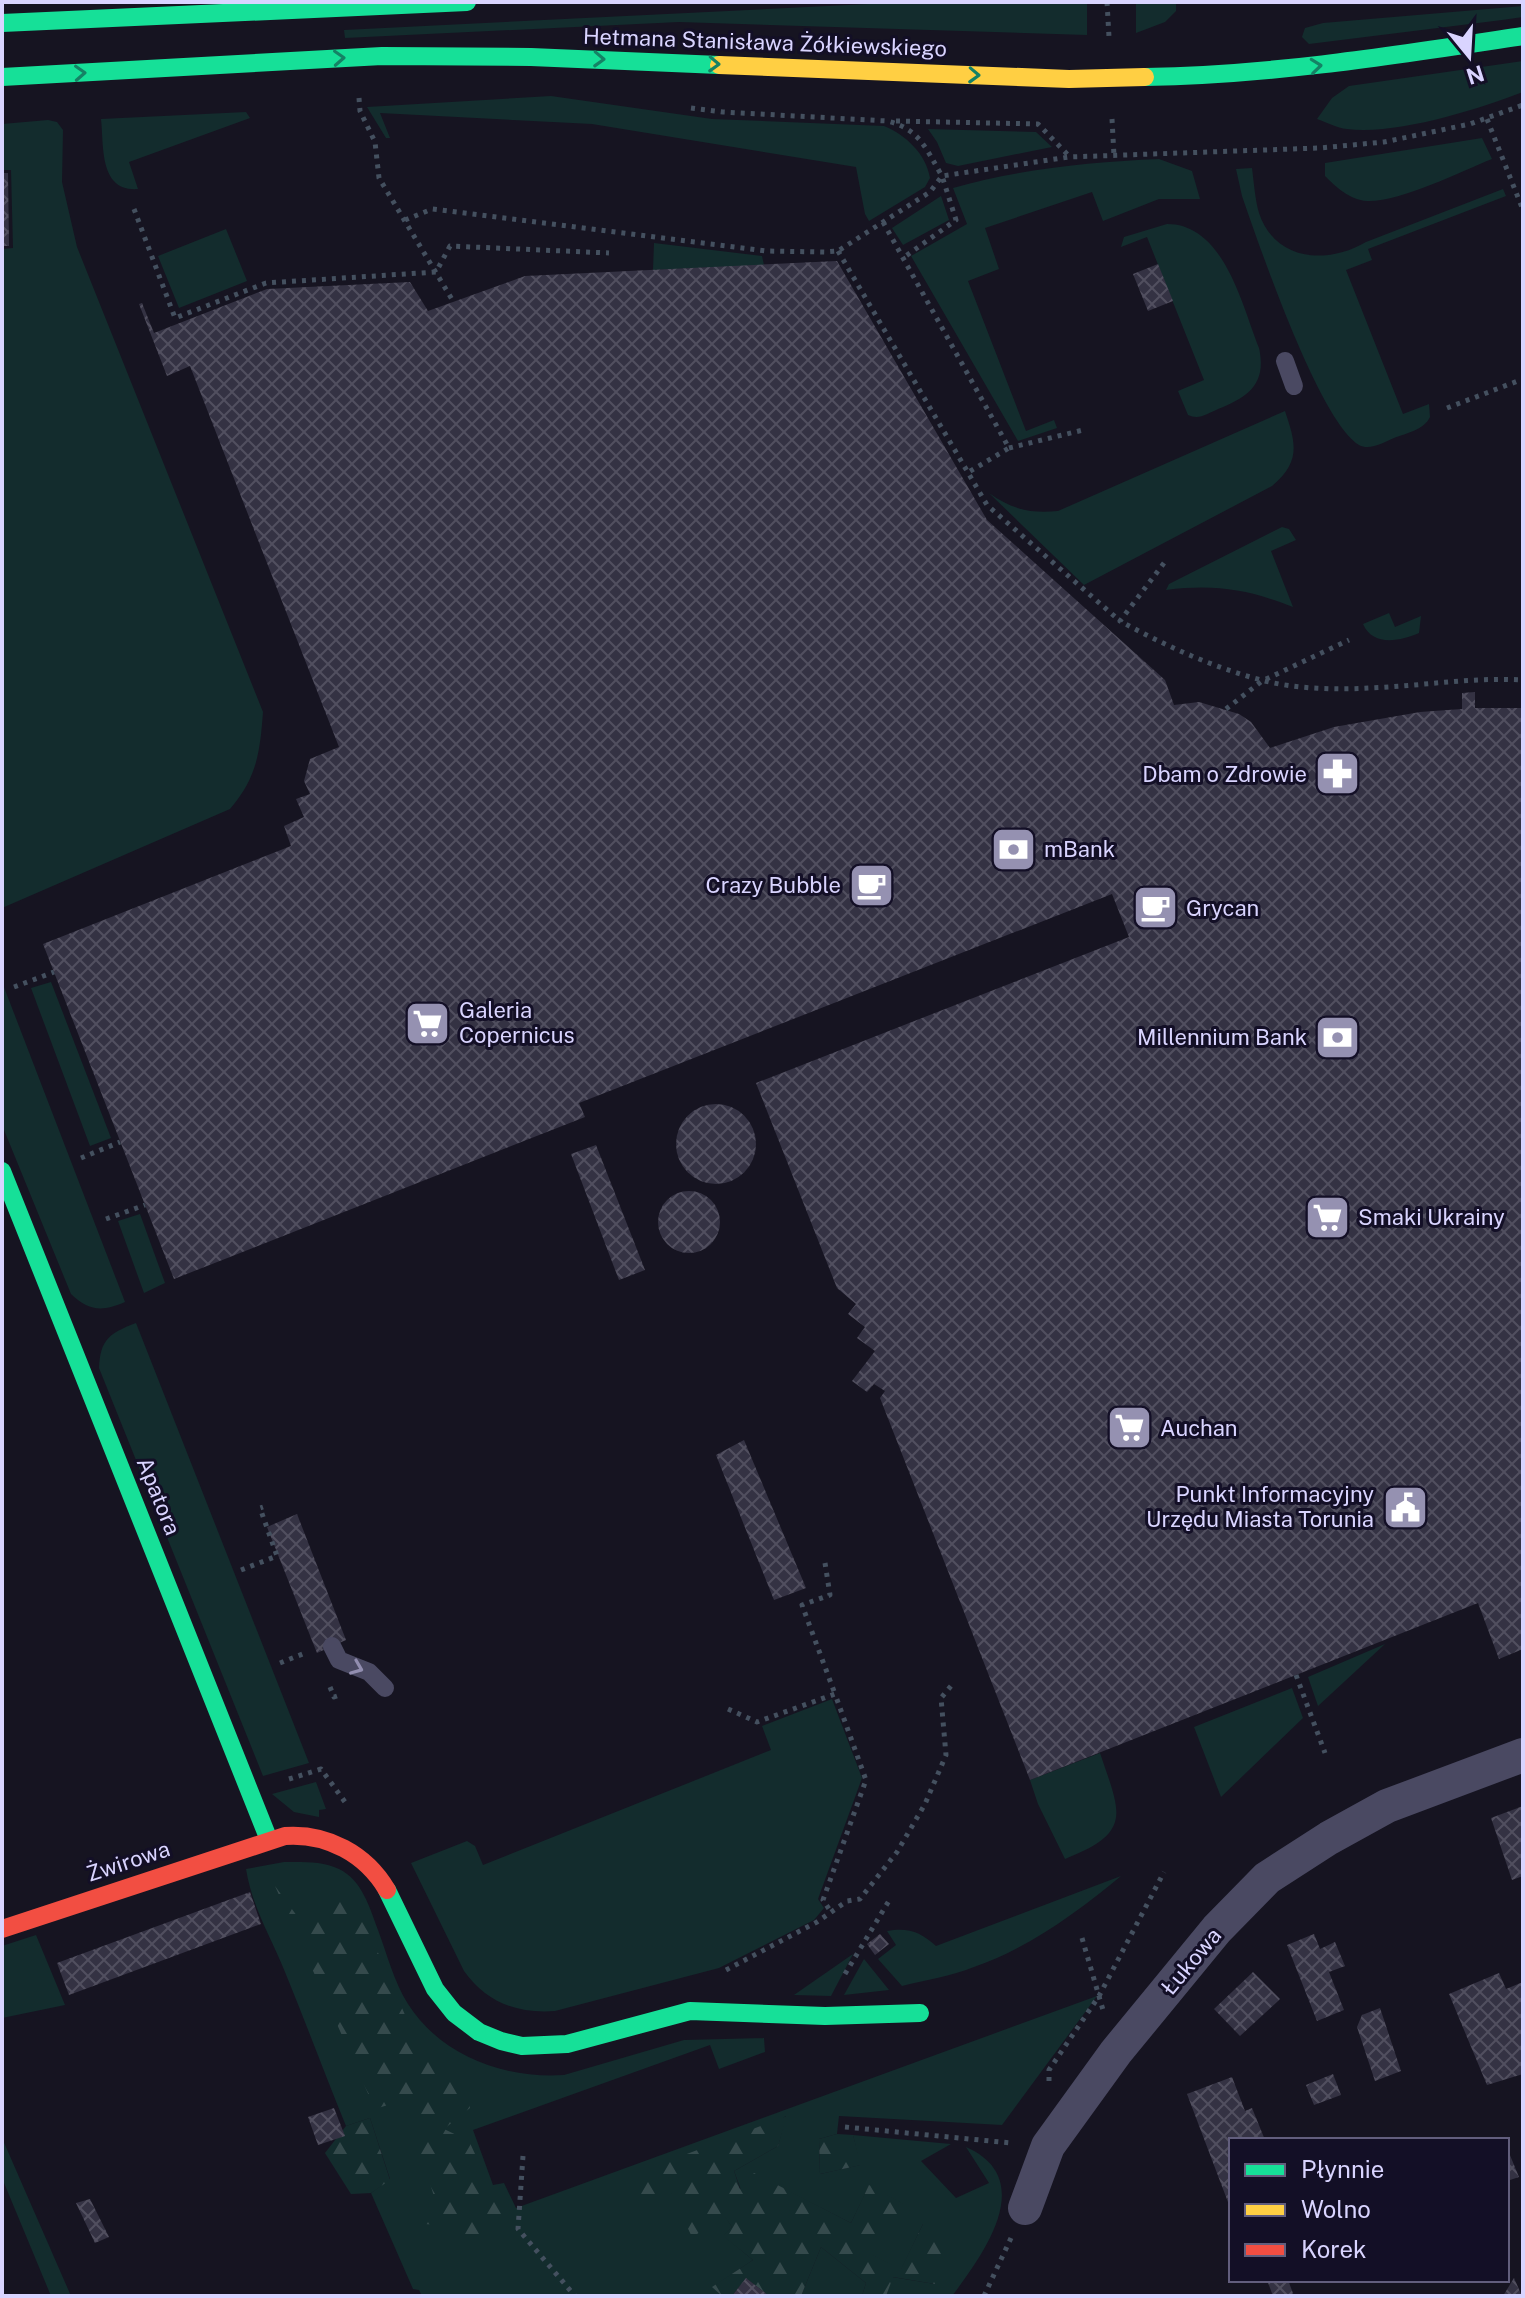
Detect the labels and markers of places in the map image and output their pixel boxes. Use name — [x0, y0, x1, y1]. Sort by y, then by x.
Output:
pharmacy icon: Dbam o Zdrowie — [1314, 750, 1362, 798]
place label: Dbam o Zdrowie — [1142, 761, 1307, 787]
bank icon: mBank — [989, 825, 1037, 873]
place label: mBank — [1044, 836, 1115, 862]
cafe icon: Crazy Bubble — [848, 861, 896, 909]
place label: Crazy Bubble — [706, 872, 841, 898]
cafe icon: Grycan — [1131, 884, 1179, 932]
place label: Grycan — [1186, 895, 1259, 921]
place label: Galeria Copernicus — [459, 997, 575, 1048]
supermarket icon: Galeria Copernicus — [404, 999, 452, 1047]
bank icon: Millennium Bank — [1314, 1013, 1362, 1061]
place label: Millennium Bank — [1137, 1024, 1307, 1050]
supermarket icon: Smaki Ukrainy — [1303, 1193, 1351, 1241]
place label: Smaki Ukrainy — [1358, 1204, 1505, 1230]
supermarket icon: Auchan — [1105, 1404, 1153, 1452]
place label: Auchan — [1160, 1415, 1238, 1441]
place label: Punkt Informacyjny Urzędu Miasta Torunia — [1146, 1481, 1374, 1532]
public building icon: Punkt Informacyjny Urzędu Miasta Torunia — [1381, 1483, 1429, 1531]

